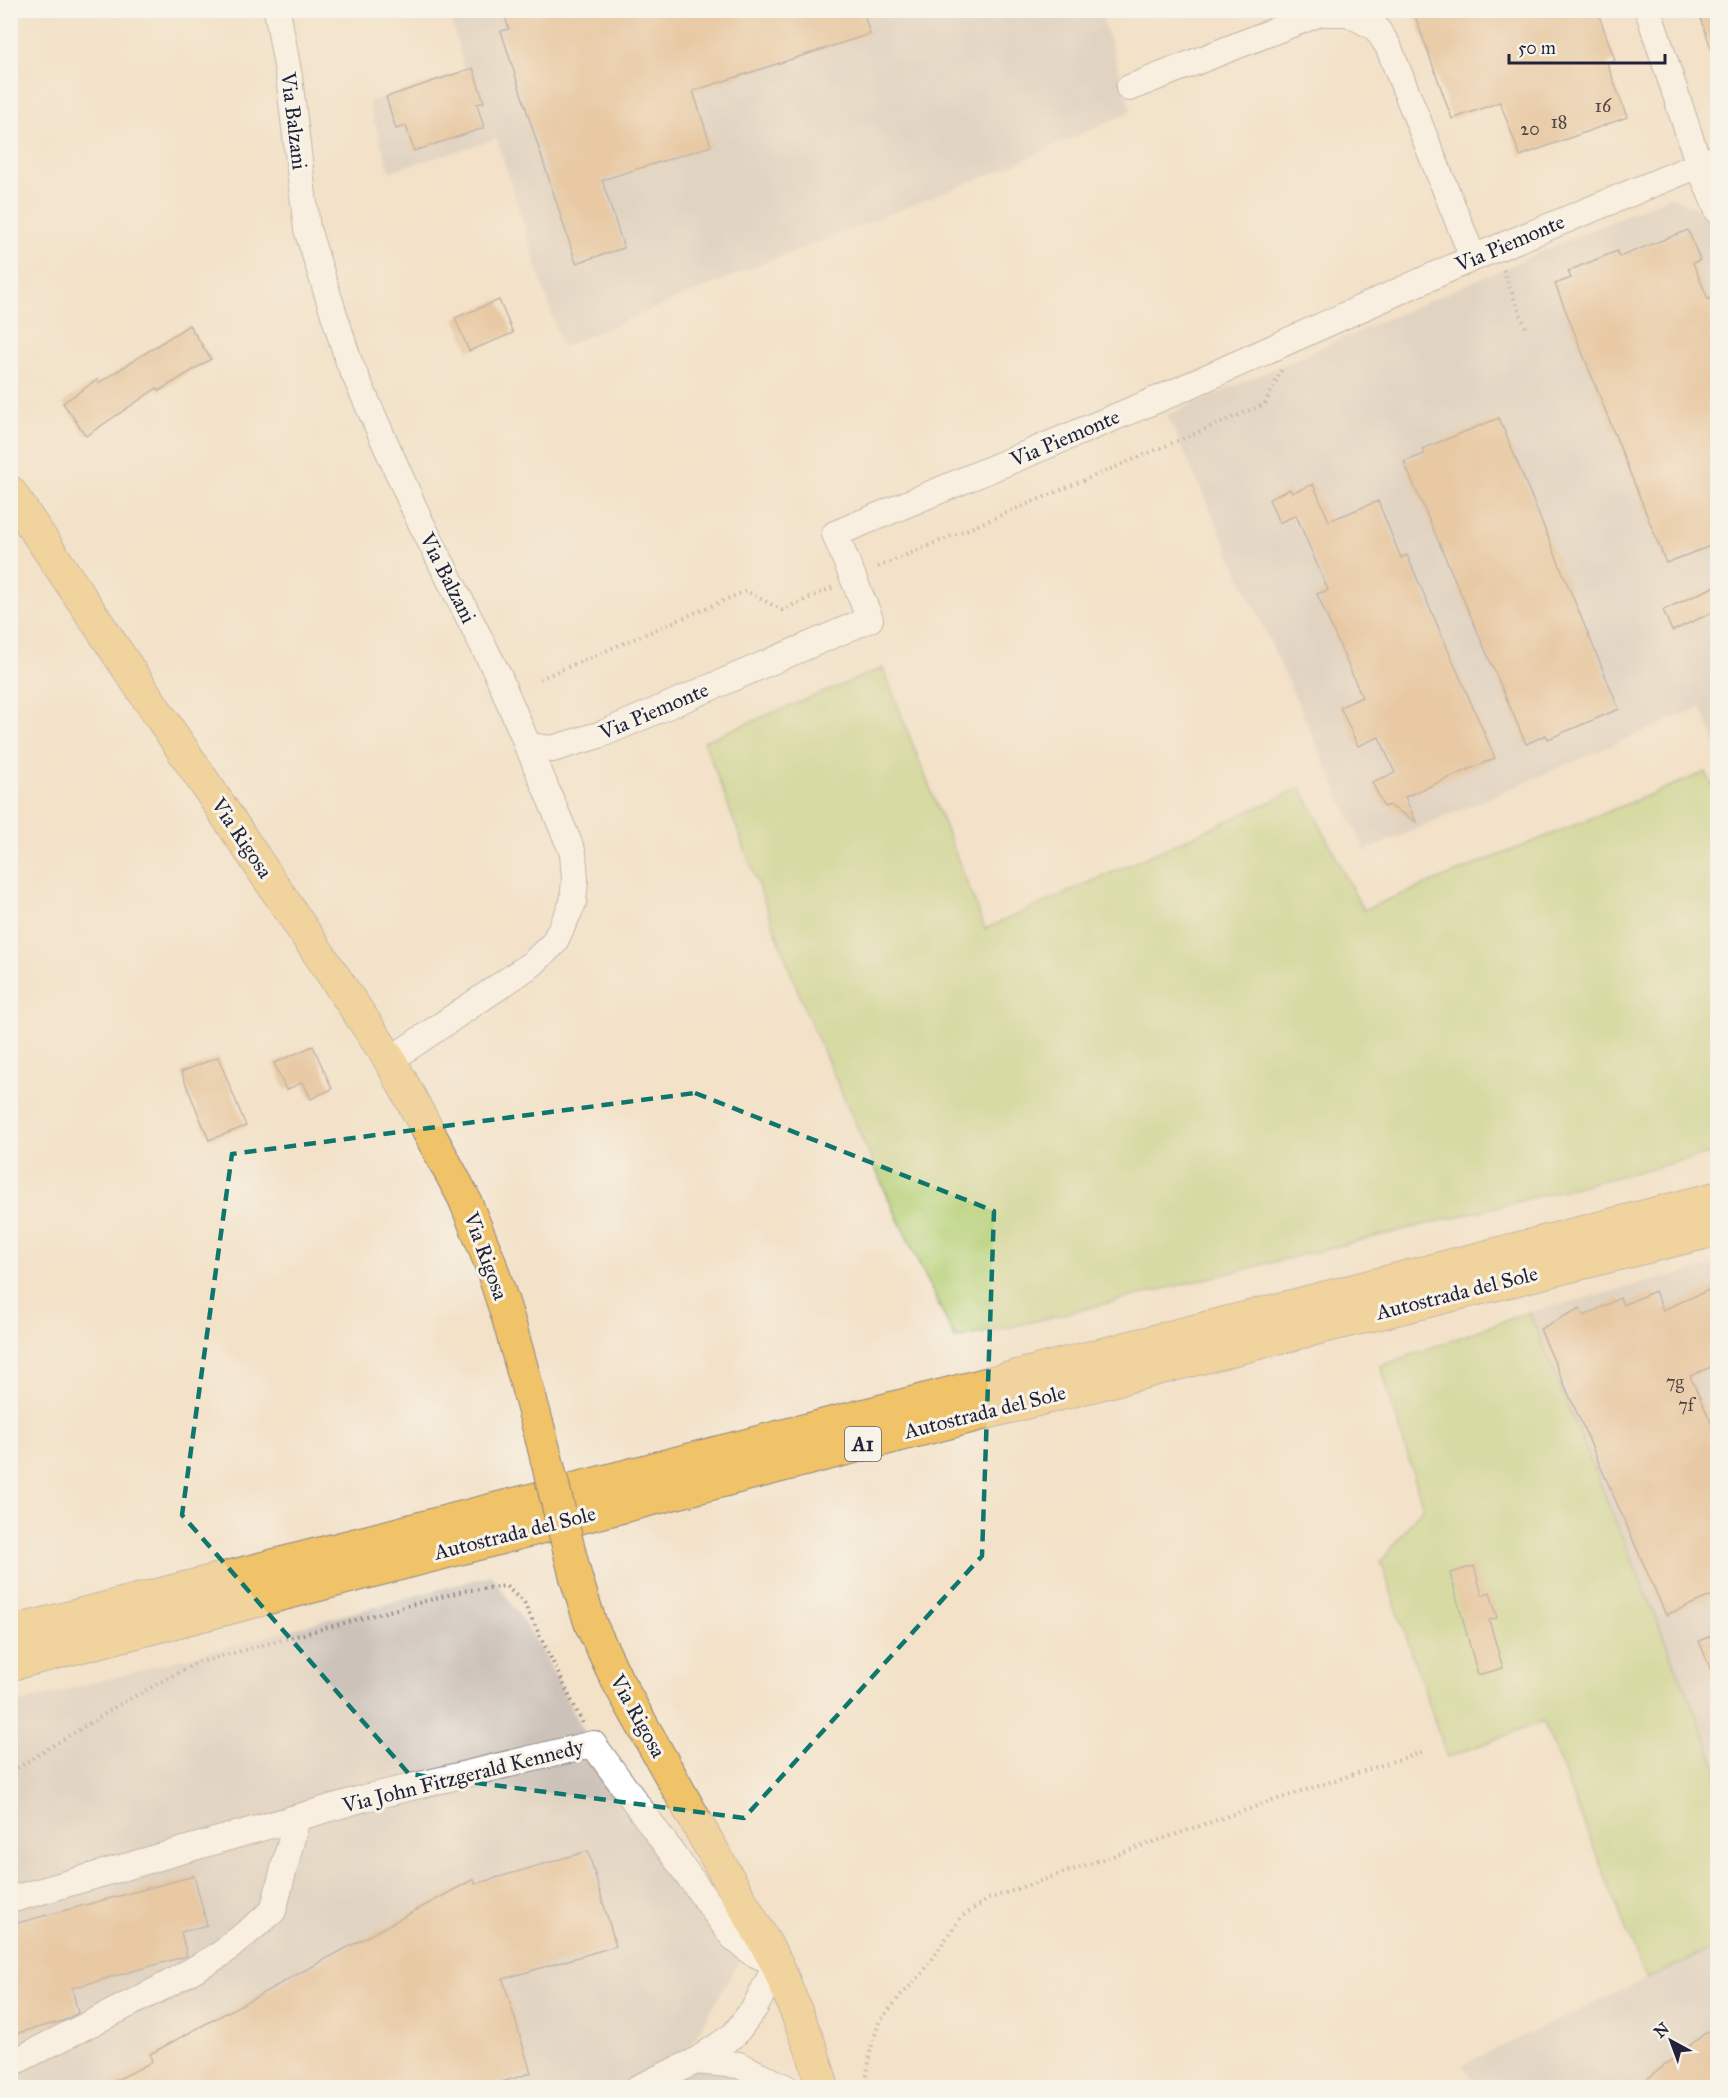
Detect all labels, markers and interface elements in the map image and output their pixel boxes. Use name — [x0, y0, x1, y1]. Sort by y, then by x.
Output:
scale bar — [1509, 27, 1665, 65]
text: 50 m — [1518, 37, 1556, 59]
street label: Via Balzani — [275, 70, 313, 171]
house number: 16 — [1595, 95, 1612, 117]
house number: 18 — [1551, 111, 1567, 133]
house number: 20 — [1520, 118, 1540, 140]
street label: Via Piemonte — [1451, 208, 1569, 278]
street label: Via Piemonte — [1006, 403, 1124, 473]
street label: Via Balzani — [414, 528, 482, 628]
street label: Via Piemonte — [595, 676, 713, 746]
street label: Via Rigosa — [205, 792, 278, 883]
street label: Via Rigosa — [458, 1208, 514, 1303]
street label: Autostrada del Sole — [1373, 1260, 1541, 1326]
house number: 7g — [1666, 1371, 1685, 1394]
street label: Autostrada del Sole — [901, 1379, 1069, 1445]
house number: 7f — [1678, 1394, 1697, 1416]
road number: A1 — [845, 1427, 881, 1461]
street label: Autostrada del Sole — [431, 1500, 599, 1566]
street label: Via Rigosa — [604, 1669, 672, 1762]
street label: Via John Fitzgerald Kennedy — [339, 1733, 587, 1819]
north arrow — [1641, 2011, 1701, 2071]
text: N — [1650, 2018, 1673, 2042]

